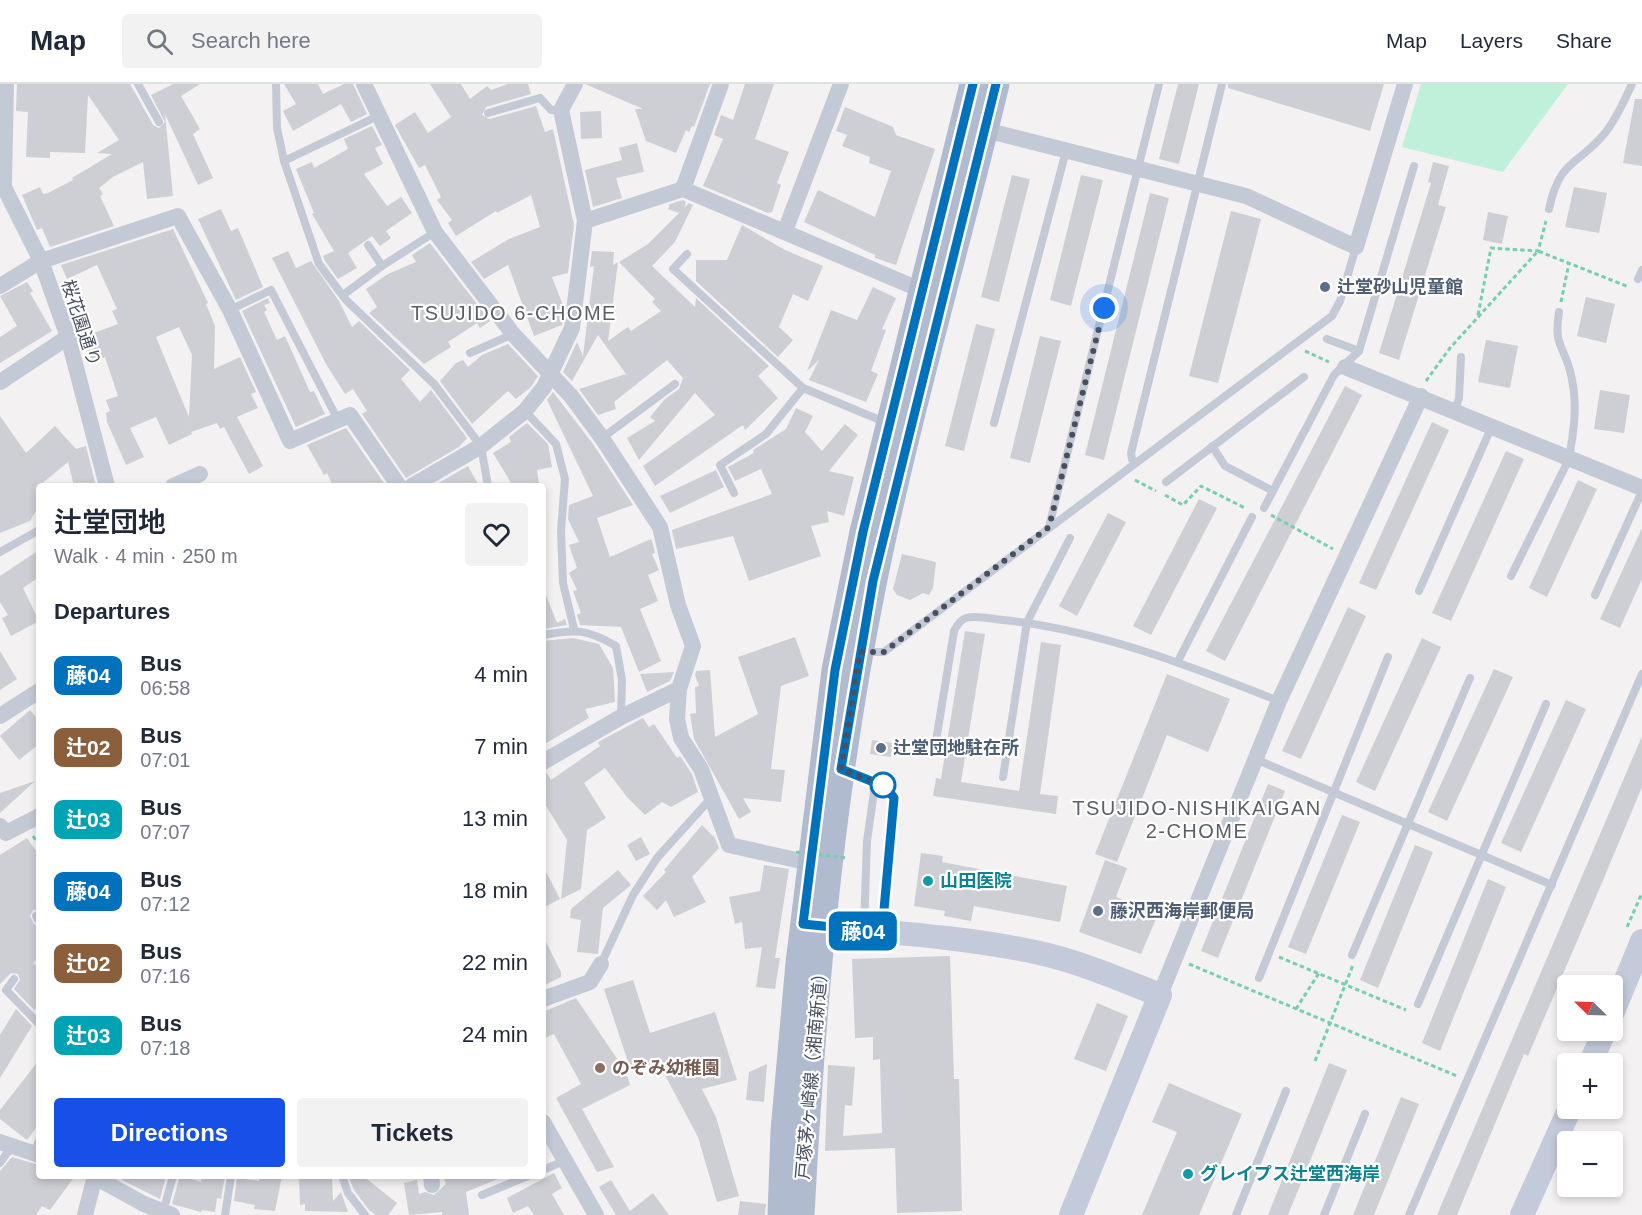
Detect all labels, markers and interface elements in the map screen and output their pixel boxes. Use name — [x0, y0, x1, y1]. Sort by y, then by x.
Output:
search box — [122, 14, 542, 68]
text: Map — [30, 25, 86, 56]
icon: search — [143, 25, 176, 58]
text: Search here — [191, 28, 311, 53]
text: Map — [1386, 29, 1427, 52]
text: Layers — [1460, 29, 1523, 52]
text: Share — [1556, 29, 1612, 52]
street label: 桜花園通り — [58, 277, 104, 369]
place label: 辻堂砂山児童館 — [1337, 277, 1463, 297]
marker: 辻堂砂山児童館 — [1318, 280, 1332, 294]
your location — [1089, 293, 1119, 323]
district label: TSUJIDO 6-CHOME — [411, 302, 617, 324]
button: heart — [465, 503, 528, 566]
text: 辻堂団地 — [54, 507, 166, 538]
text: Walk · 4 min · 250 m — [54, 545, 238, 567]
text: Departures — [54, 599, 170, 624]
text: Bus — [140, 651, 182, 676]
text: 4 min — [474, 662, 528, 687]
text: 藤04 — [66, 664, 110, 687]
text: 06:58 — [140, 677, 190, 699]
text: Bus — [140, 723, 182, 748]
text: 7 min — [474, 734, 528, 759]
text: 辻02 — [66, 736, 110, 759]
place label: 辻堂団地駐在所 — [893, 738, 1019, 758]
marker: 辻堂団地駐在所 — [874, 741, 888, 755]
text: 07:01 — [140, 749, 190, 771]
unlabelled marker — [870, 772, 896, 798]
text: Bus — [140, 795, 182, 820]
district label: TSUJIDO-NISHIKAIGAN 2-CHOME — [1072, 797, 1322, 842]
text: 13 min — [462, 806, 528, 831]
text: 辻03 — [66, 808, 110, 831]
text: 07:07 — [140, 821, 190, 843]
text: Bus — [140, 867, 182, 892]
place label: 山田医院 — [940, 871, 1012, 891]
marker: 山田医院 — [921, 874, 935, 888]
text: 18 min — [462, 878, 528, 903]
text: 藤04 — [66, 880, 110, 903]
text: 07:12 — [140, 893, 190, 915]
place label: 藤沢西海岸郵便局 — [1110, 901, 1254, 921]
marker: 藤沢西海岸郵便局 — [1091, 904, 1105, 918]
line badge: 藤04 — [828, 912, 898, 950]
text: 藤04 — [841, 920, 885, 943]
text: Bus — [140, 939, 182, 964]
text: 22 min — [462, 950, 528, 975]
text: 辻02 — [66, 952, 110, 975]
street label: 戸塚茅ヶ崎線（湘南新道） — [793, 964, 831, 1180]
text: 07:16 — [140, 965, 190, 987]
north arrow — [1557, 975, 1623, 1041]
map controls — [1557, 975, 1623, 1197]
text: Bus — [140, 1011, 182, 1036]
text: 24 min — [462, 1022, 528, 1047]
text: 辻03 — [66, 1024, 110, 1047]
text: 07:18 — [140, 1037, 190, 1059]
button: + — [1557, 1053, 1623, 1119]
place label: のぞみ幼稚園 — [612, 1058, 720, 1078]
marker: のぞみ幼稚園 — [593, 1061, 607, 1075]
button: Directions — [54, 1098, 285, 1167]
button: Tickets — [297, 1098, 528, 1167]
button: − — [1557, 1131, 1623, 1197]
place label: グレイプス辻堂西海岸 — [1200, 1164, 1380, 1184]
marker: グレイプス辻堂西海岸 — [1181, 1167, 1195, 1181]

